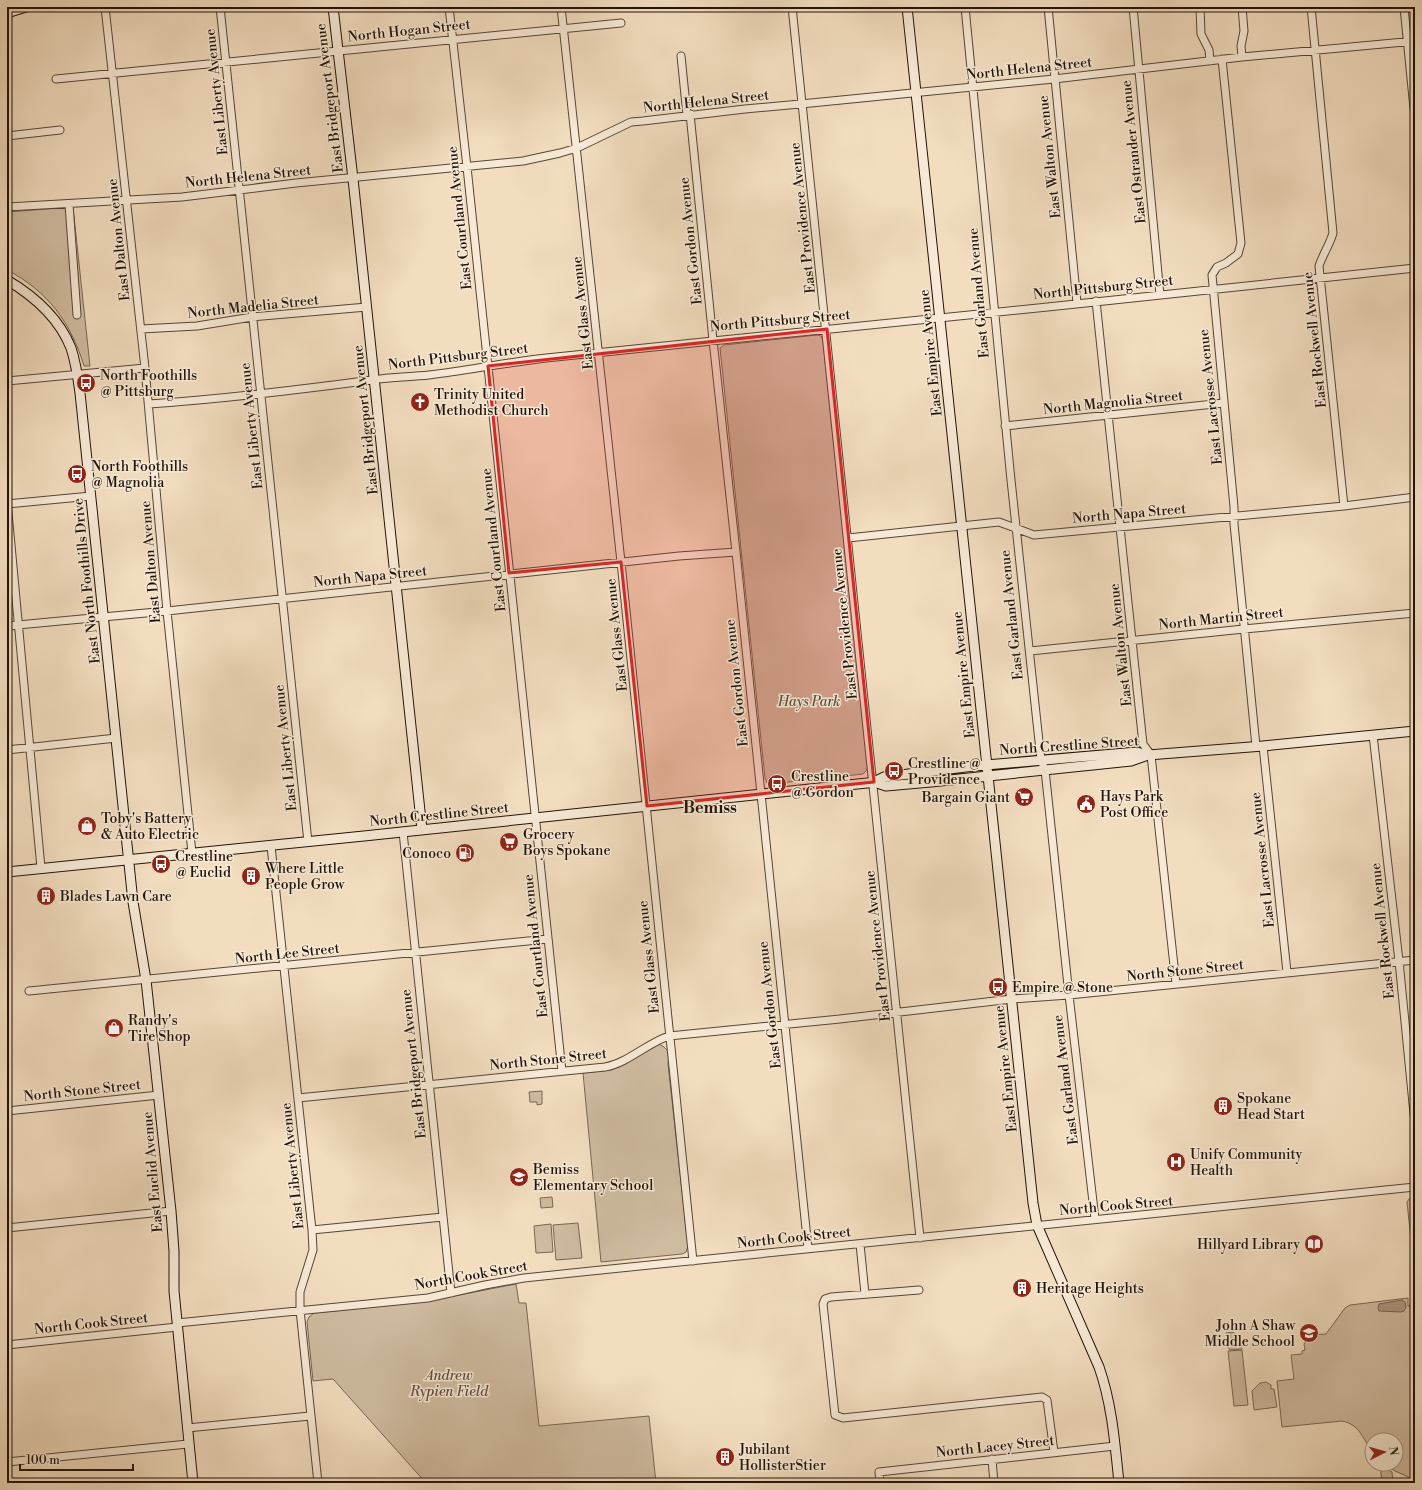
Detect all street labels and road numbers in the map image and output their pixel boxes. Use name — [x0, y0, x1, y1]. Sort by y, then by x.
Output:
street label: North Hogan Street — [347, 16, 472, 46]
street label: East Bridgeport Avenue — [312, 22, 348, 173]
street label: East Liberty Avenue — [201, 28, 233, 156]
street label: North Helena Street — [965, 53, 1093, 85]
street label: East Ostrander Avenue — [1117, 79, 1150, 225]
street label: North Helena Street — [642, 86, 770, 118]
street label: East Walton Avenue — [1035, 94, 1065, 219]
street label: East Providence Avenue — [786, 141, 820, 294]
street label: East Courtland Avenue — [443, 145, 476, 291]
street label: North Helena Street — [184, 161, 312, 193]
street label: East Gordon Avenue — [675, 176, 707, 306]
street label: East Dalton Avenue — [104, 178, 134, 302]
street label: East Garland Avenue — [964, 227, 994, 359]
street label: East Glass Avenue — [568, 255, 598, 370]
street label: East Rockwell Avenue — [1299, 271, 1331, 409]
street label: North Pittsburg Street — [1032, 272, 1174, 304]
street label: East Empire Avenue — [915, 289, 947, 417]
street label: North Madelia Street — [186, 291, 320, 323]
street label: North Pittsburg Street — [709, 306, 851, 336]
street label: East Lacrosse Avenue — [1195, 328, 1227, 466]
street label: North Pittsburg Street — [387, 339, 529, 375]
street label: East Bridgeport Avenue — [349, 344, 383, 495]
street label: East Liberty Avenue — [236, 362, 268, 490]
street label: North Magnolia Street — [1042, 387, 1184, 419]
street label: East Courtland Avenue — [477, 467, 510, 613]
street label: East North Foothills Drive — [69, 497, 105, 665]
street label: East Dalton Avenue — [137, 500, 165, 624]
street label: North Napa Street — [1071, 500, 1187, 528]
street label: East Providence Avenue — [828, 547, 862, 700]
street label: East Garland Avenue — [996, 549, 1028, 681]
street label: North Napa Street — [312, 562, 428, 592]
street label: East Glass Avenue — [602, 577, 632, 692]
street label: East Walton Avenue — [1106, 582, 1136, 707]
street label: North Martin Street — [1158, 603, 1285, 635]
street label: East Empire Avenue — [948, 611, 980, 739]
street label: East Gordon Avenue — [721, 618, 753, 748]
street label: East Liberty Avenue — [270, 684, 302, 812]
street label: North Crestline Street — [999, 732, 1140, 760]
street label: East Lacrosse Avenue — [1247, 791, 1279, 929]
street label: North Crestline Street — [369, 799, 510, 831]
street label: East Rockwell Avenue — [1367, 862, 1399, 1000]
street label: East Providence Avenue — [861, 869, 895, 1022]
street label: East Courtland Avenue — [519, 873, 552, 1019]
street label: East Glass Avenue — [634, 899, 664, 1014]
street label: North Lee Street — [234, 940, 340, 968]
street label: East Gordon Avenue — [754, 940, 786, 1070]
street label: North Stone Street — [1126, 956, 1245, 986]
street label: East Bridgeport Avenue — [397, 988, 431, 1139]
street label: East Empire Avenue — [990, 1005, 1022, 1133]
street label: East Garland Avenue — [1049, 1014, 1083, 1146]
street label: North Stone Street — [489, 1045, 608, 1075]
street label: North Stone Street — [23, 1076, 142, 1106]
street label: East Liberty Avenue — [277, 1102, 309, 1230]
street label: East Euclid Avenue — [139, 1111, 167, 1233]
street label: North Cook Street — [1058, 1192, 1174, 1220]
street label: North Cook Street — [736, 1223, 852, 1253]
street label: North Cook Street — [413, 1257, 529, 1295]
street label: North Cook Street — [33, 1309, 149, 1339]
street label: North Lacey Street — [935, 1432, 1055, 1462]

